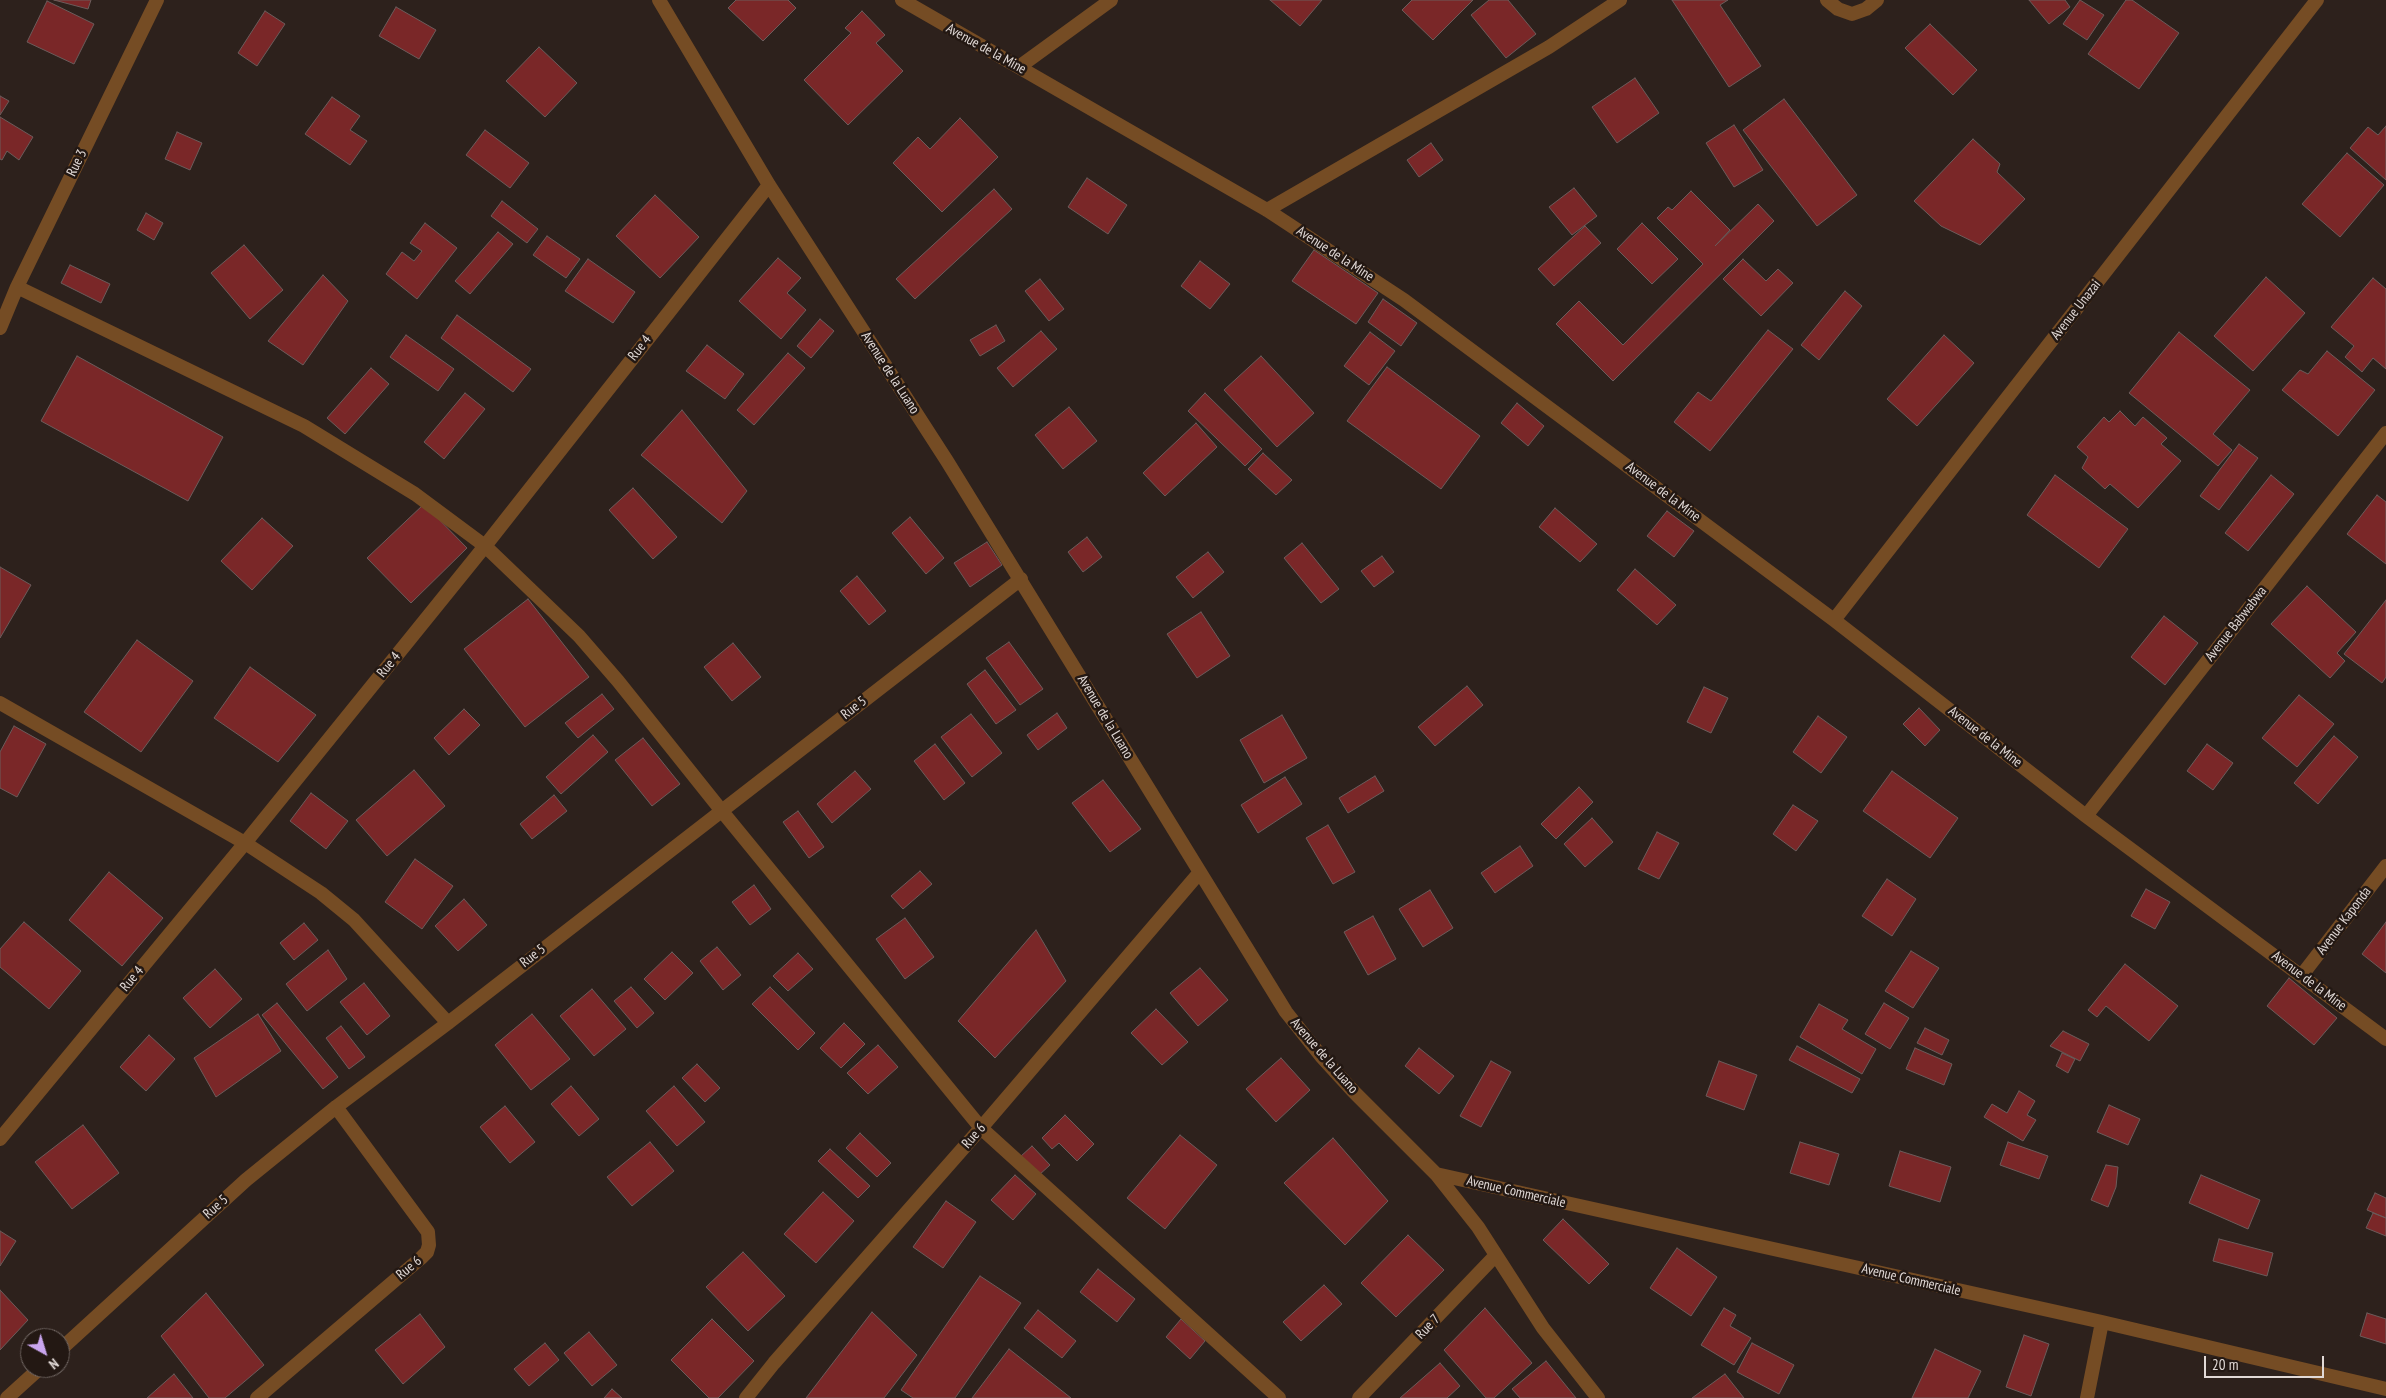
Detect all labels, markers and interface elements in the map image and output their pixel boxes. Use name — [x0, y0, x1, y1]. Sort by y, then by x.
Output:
street label: Avenue de la Mine — [943, 20, 1029, 78]
street label: Rue 3 — [63, 147, 91, 179]
street label: Avenue de la Mine — [1293, 223, 1377, 285]
street label: Avenue Unazai — [2047, 277, 2105, 343]
street label: Avenue de la Luano — [857, 329, 923, 417]
street label: Rue 4 — [625, 332, 655, 364]
street label: Avenue de la Mine — [1622, 459, 1704, 525]
street label: Avenue Babwabwa — [2202, 583, 2270, 665]
street label: Rue 4 — [374, 649, 404, 681]
street label: Avenue de la Luano — [1073, 672, 1137, 762]
street label: Rue 5 — [838, 693, 870, 723]
street label: Avenue de la Mine — [1945, 703, 2025, 771]
street label: Avenue Kaponda — [2313, 884, 2375, 958]
street label: Rue 5 — [517, 941, 549, 971]
street label: Avenue de la Mine — [2268, 948, 2350, 1014]
street label: Rue 4 — [117, 963, 147, 995]
street label: Avenue de la Luano — [1287, 1015, 1361, 1097]
street label: Rue 6 — [959, 1120, 989, 1152]
street label: Avenue Commerciale — [1465, 1172, 1567, 1212]
street label: Rue 5 — [200, 1191, 232, 1223]
street label: Rue 6 — [393, 1253, 425, 1283]
street label: Avenue Commerciale — [1860, 1260, 1962, 1300]
street label: Rue 7 — [1412, 1311, 1444, 1343]
north arrow — [20, 1328, 70, 1378]
scale bar — [2206, 1346, 2326, 1378]
text: N — [45, 1355, 62, 1373]
text: 20 m — [2212, 1355, 2238, 1374]

